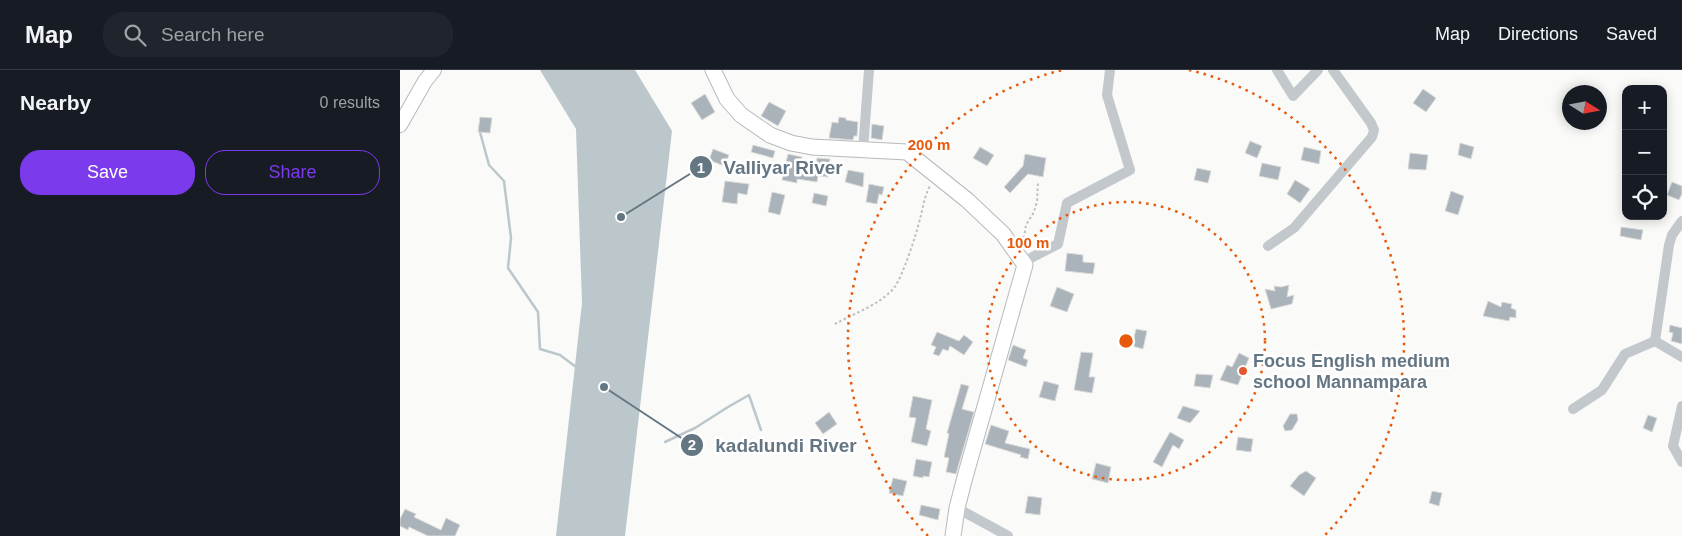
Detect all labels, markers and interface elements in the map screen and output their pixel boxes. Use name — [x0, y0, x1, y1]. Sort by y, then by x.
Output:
search box — [103, 12, 453, 57]
text: Map — [25, 21, 73, 48]
icon: search — [121, 21, 149, 49]
text: Search here — [161, 24, 265, 45]
text: Map — [1435, 24, 1470, 44]
text: Directions — [1498, 24, 1578, 44]
text: Saved — [1606, 24, 1657, 44]
north arrow — [1562, 85, 1607, 130]
map controls — [1622, 85, 1667, 220]
button: + — [1622, 85, 1667, 130]
text: Nearby — [20, 91, 91, 114]
text: 0 results — [320, 94, 380, 111]
button: − — [1622, 130, 1667, 175]
text: 200 m — [908, 136, 950, 153]
button: Save — [20, 150, 195, 195]
button: Share — [205, 150, 380, 195]
callout: Valliyar River — [689, 150, 853, 184]
text: Valliyar River — [723, 157, 843, 178]
text: 1 — [697, 159, 705, 176]
button: locate — [1622, 175, 1667, 220]
text: 100 m — [1007, 234, 1049, 251]
centre of rings — [1117, 332, 1135, 350]
place label: Focus English medium school Mannampara — [1253, 351, 1450, 392]
marker: Focus English medium school Mannampara — [1237, 365, 1249, 377]
callout: kadalundi River — [680, 428, 866, 462]
text: kadalundi River — [715, 435, 857, 456]
text: 2 — [688, 436, 696, 453]

